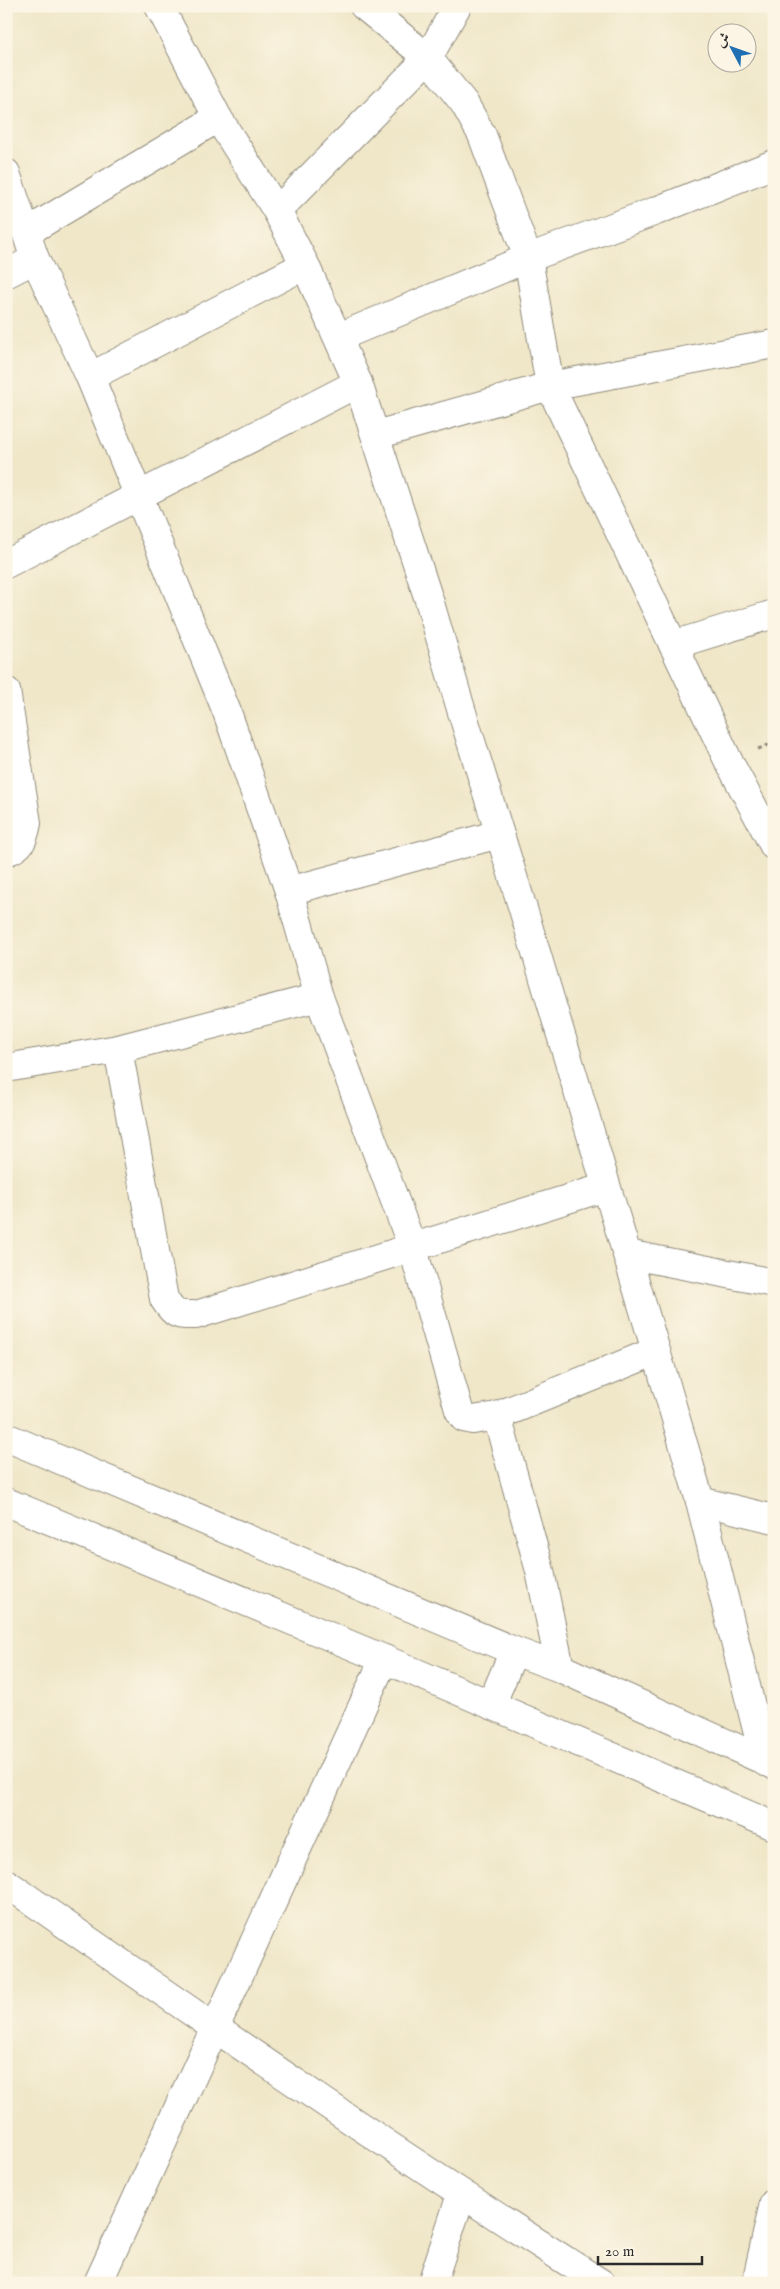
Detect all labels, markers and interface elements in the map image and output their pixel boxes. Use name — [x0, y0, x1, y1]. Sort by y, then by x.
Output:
north arrow — [708, 22, 758, 72]
text: ش — [712, 29, 734, 51]
scale bar — [598, 2234, 701, 2266]
text: 20 m — [605, 2242, 635, 2261]

